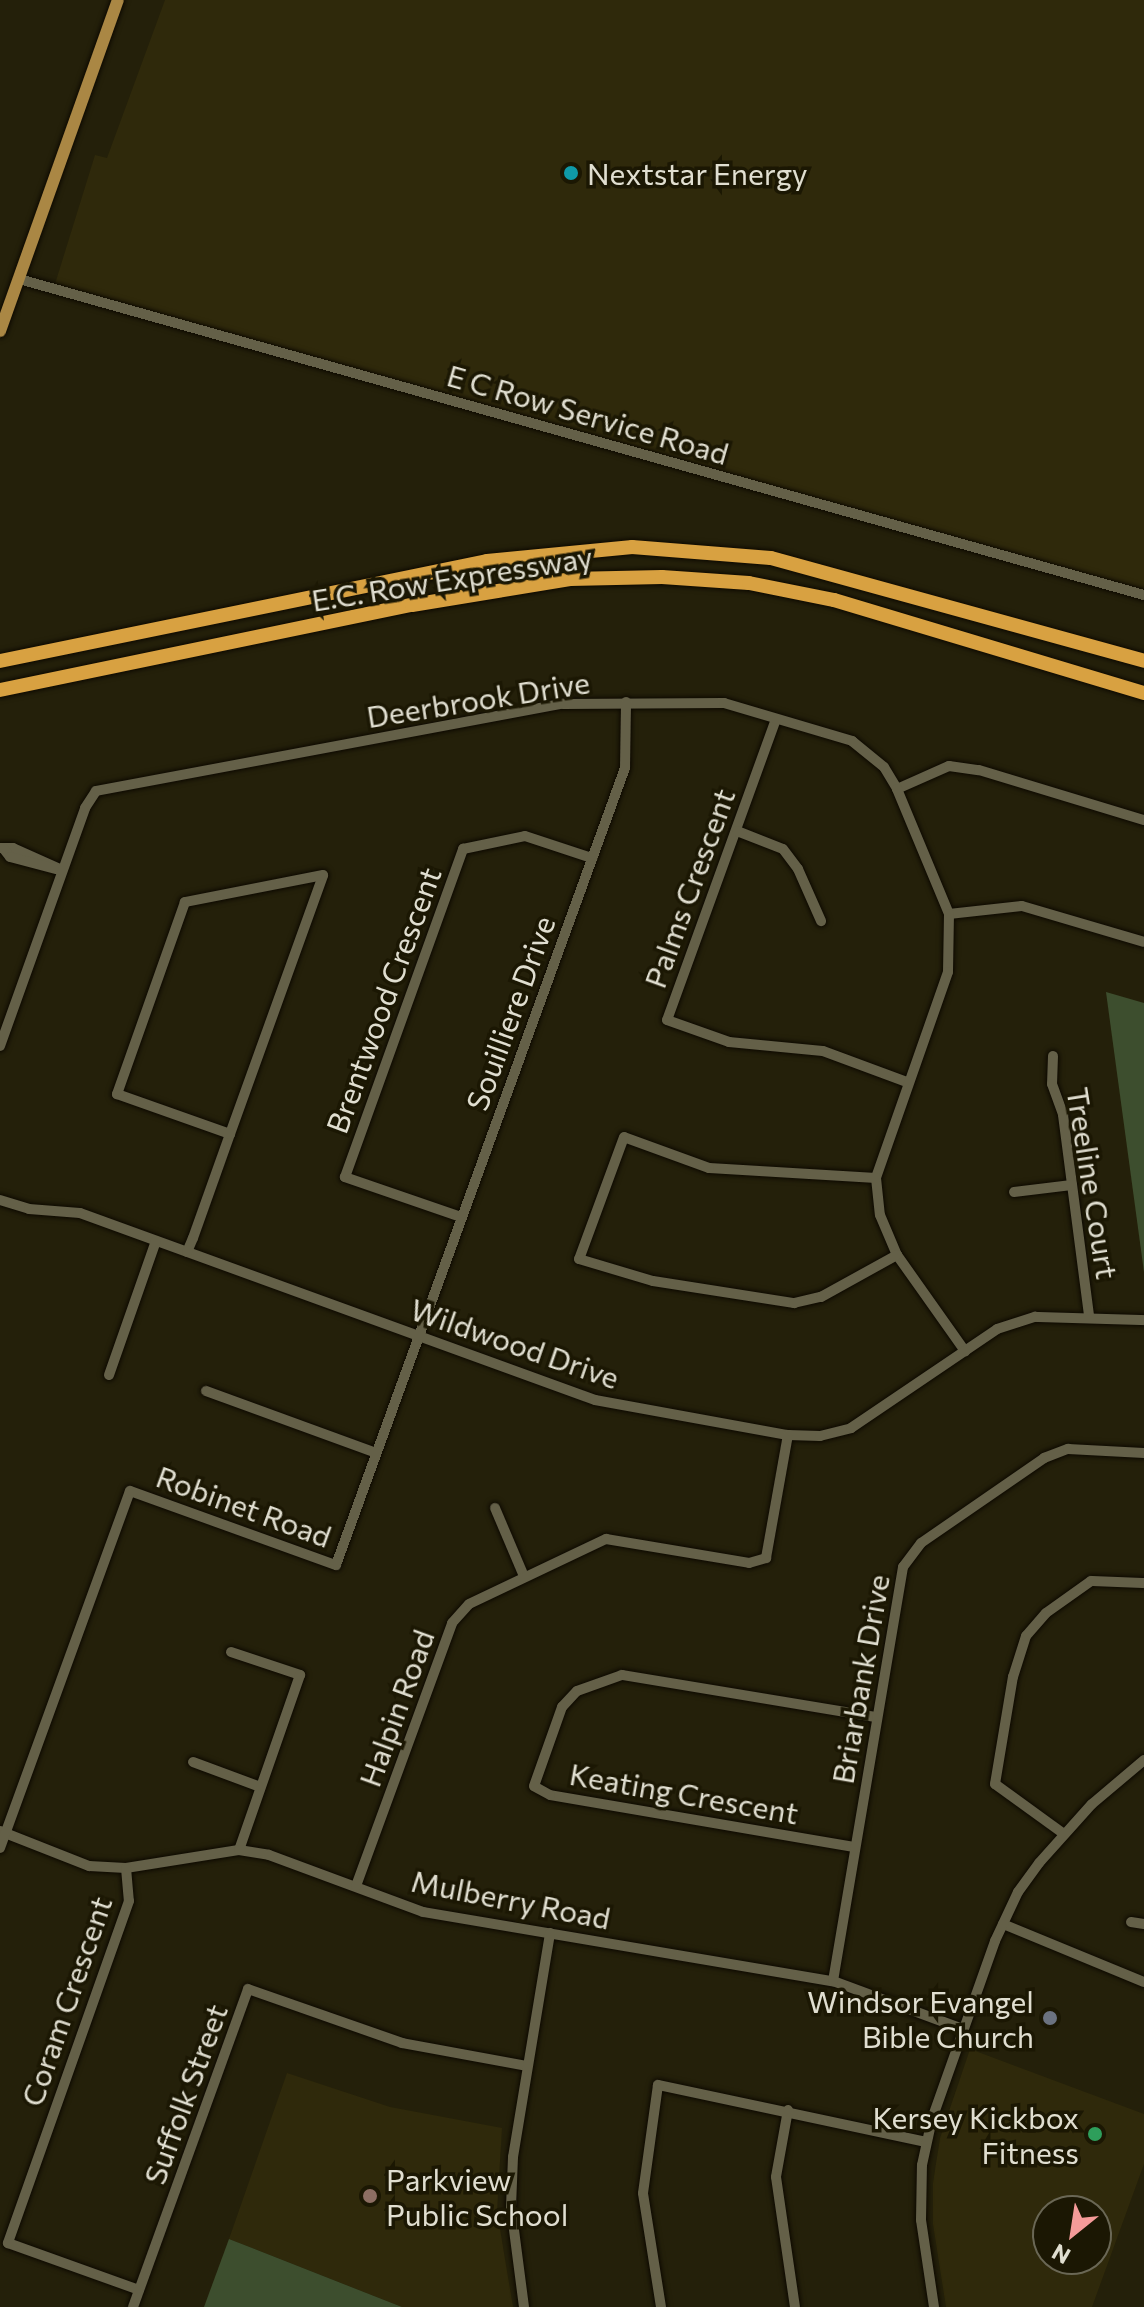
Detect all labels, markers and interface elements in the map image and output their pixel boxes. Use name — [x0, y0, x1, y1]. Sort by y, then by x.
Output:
place label: Nextstar Energy — [587, 155, 808, 191]
marker: Nextstar Energy — [562, 164, 580, 182]
street label: E C Row Service Road — [443, 357, 733, 471]
street label: E.C. Row Expressway — [309, 538, 595, 618]
street label: Deerbrook Drive — [364, 664, 592, 734]
street label: Palms Crescent — [636, 783, 742, 993]
street label: Brentwood Crescent — [318, 862, 448, 1138]
street label: Souilliere Drive — [458, 911, 562, 1115]
street label: Treeline Court — [1060, 1085, 1126, 1281]
street label: Wildwood Drive — [406, 1290, 624, 1396]
street label: Robinet Road — [152, 1458, 336, 1554]
street label: Briarbank Drive — [824, 1572, 896, 1786]
street label: Halpin Road — [351, 1625, 441, 1791]
street label: Keating Crescent — [567, 1755, 801, 1831]
street label: Mulberry Road — [408, 1862, 614, 1936]
street label: Coram Crescent — [13, 1891, 119, 2111]
place label: Windsor Evangel Bible Church — [807, 1983, 1034, 2054]
street label: Suffolk Street — [136, 1999, 234, 2189]
marker: Windsor Evangel Bible Church — [1041, 2009, 1059, 2027]
place label: Kersey Kickbox Fitness — [872, 2099, 1079, 2170]
marker: Kersey Kickbox Fitness — [1086, 2125, 1104, 2143]
place label: Parkview Public School — [386, 2161, 568, 2232]
marker: Parkview Public School — [361, 2187, 379, 2205]
north arrow — [1032, 2195, 1112, 2275]
text: N — [1047, 2239, 1075, 2270]

